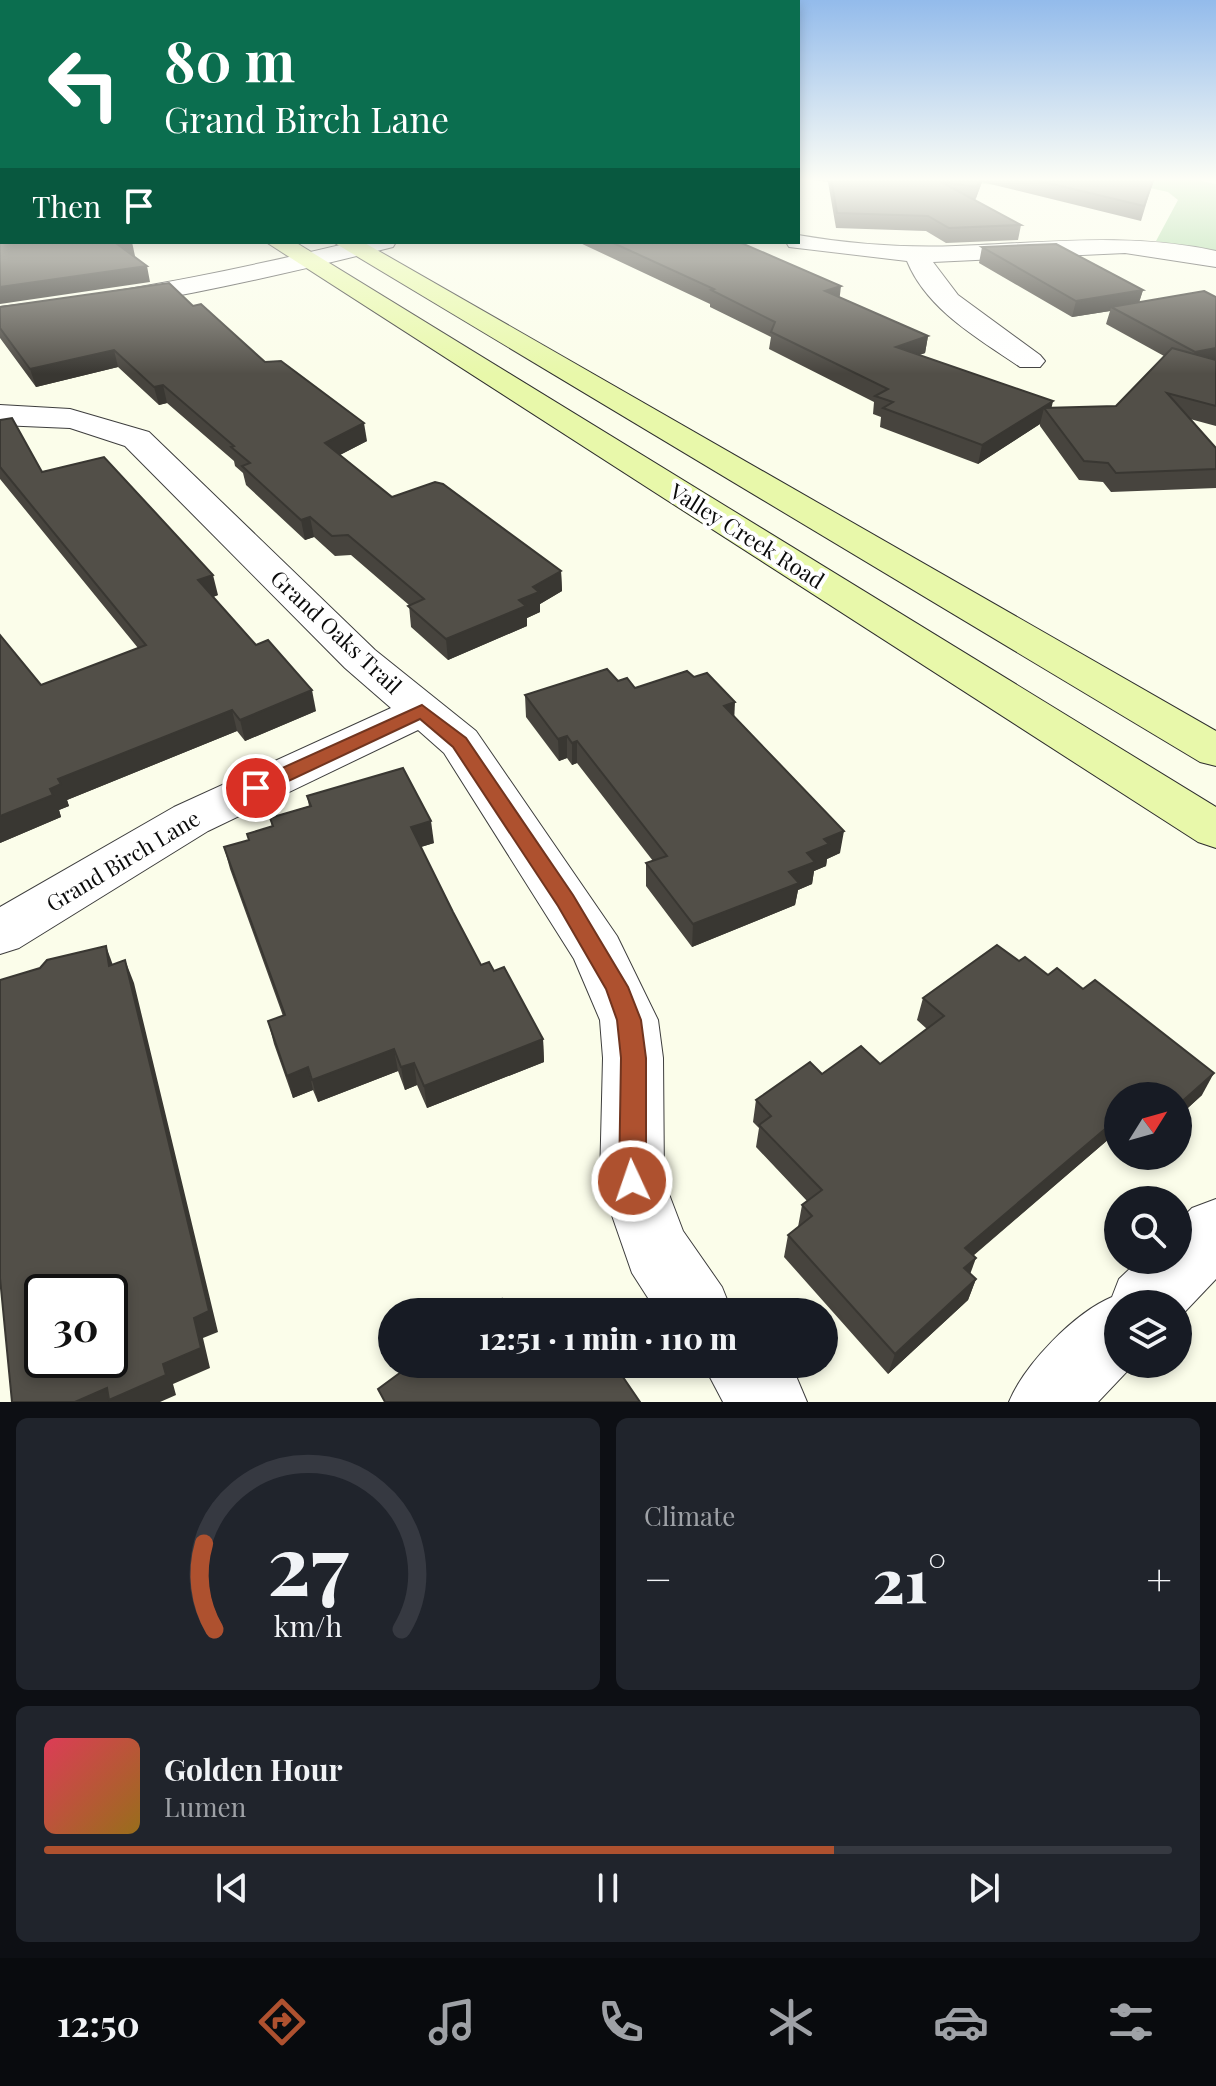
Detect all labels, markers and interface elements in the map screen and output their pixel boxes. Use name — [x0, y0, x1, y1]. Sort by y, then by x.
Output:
text: 80 m — [164, 22, 295, 97]
icon: left — [32, 32, 136, 136]
text: Grand Birch Lane — [164, 94, 449, 142]
icon: arrive — [117, 184, 161, 228]
text: Then — [32, 186, 101, 226]
street label: Valley Creek Road — [664, 475, 831, 595]
street label: Grand Oaks Trail — [265, 563, 409, 700]
pin — [222, 754, 290, 822]
icon: arrive — [234, 766, 278, 810]
street label: Grand Birch Lane — [40, 802, 205, 918]
north arrow — [1104, 1082, 1192, 1170]
map controls — [1104, 1082, 1192, 1378]
position arrow — [590, 1139, 674, 1223]
button: search — [1104, 1186, 1192, 1274]
speed limit sign: 30 — [24, 1274, 128, 1378]
button: layers — [1104, 1290, 1192, 1378]
text: 12:51 · 1 min · 110 m — [479, 1318, 737, 1358]
text: Climate — [644, 1498, 735, 1533]
text: 27 — [267, 1506, 349, 1617]
text: 21° — [873, 1538, 946, 1618]
text: − — [644, 1548, 672, 1607]
text: + — [1146, 1548, 1172, 1607]
text: km/h — [274, 1606, 342, 1644]
text: Golden Hour — [164, 1749, 343, 1789]
text: Lumen — [164, 1789, 246, 1824]
icon: previous — [210, 1866, 254, 1910]
icon: pause — [586, 1866, 630, 1910]
icon: next — [962, 1866, 1006, 1910]
icon: directions — [254, 1994, 310, 2050]
icon: music — [424, 1994, 480, 2050]
icon: phone — [593, 1994, 649, 2050]
icon: climate — [763, 1994, 819, 2050]
icon: car — [933, 1994, 989, 2050]
icon: filters — [1103, 1994, 1159, 2050]
text: 12:50 — [57, 1998, 140, 2046]

